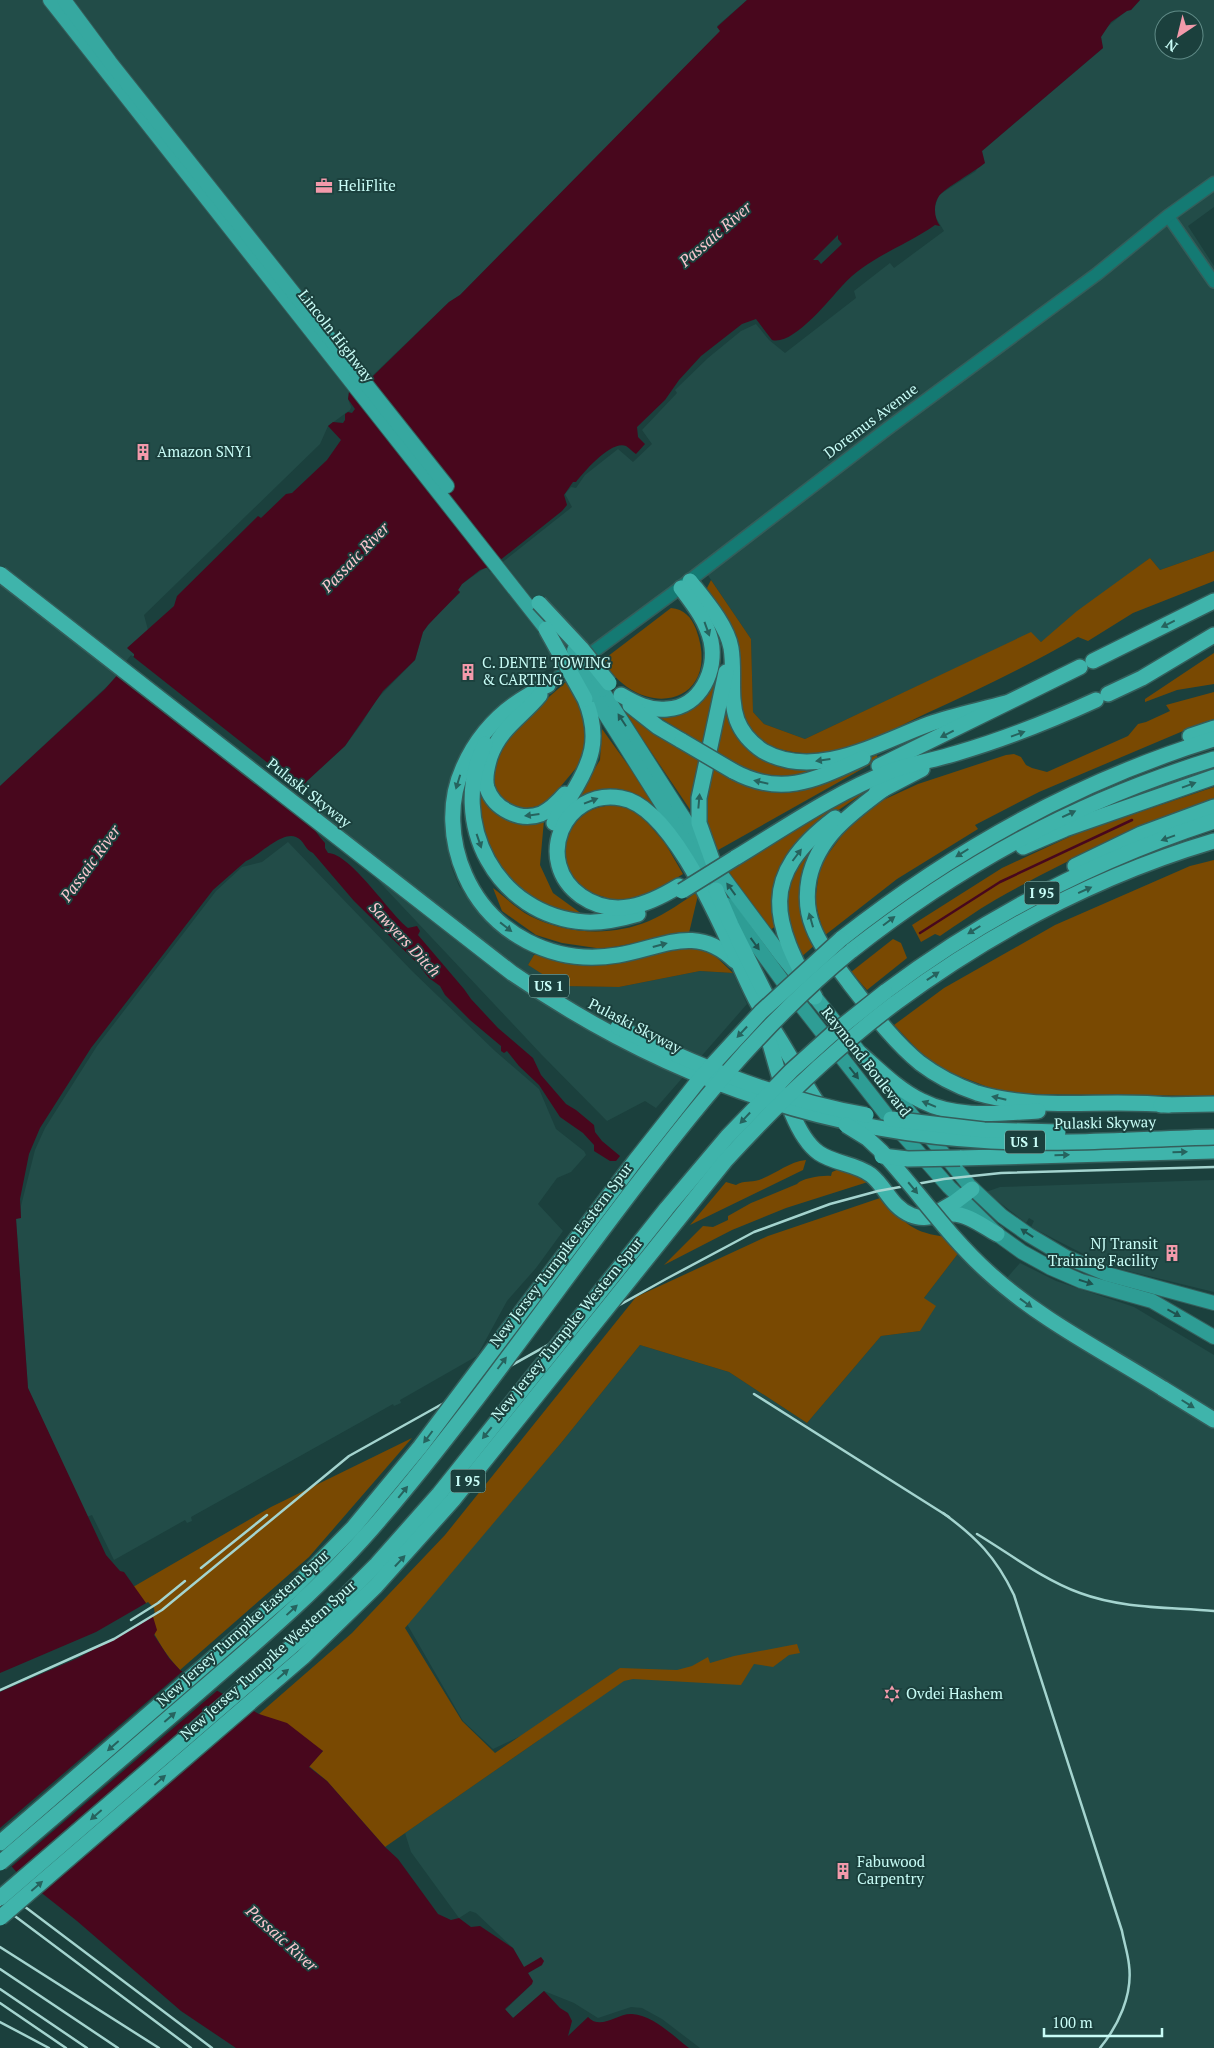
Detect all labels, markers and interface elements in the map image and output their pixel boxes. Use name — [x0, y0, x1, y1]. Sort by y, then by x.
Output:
north arrow — [1154, 10, 1204, 60]
text: N — [1161, 35, 1181, 57]
place label: HeliFlite — [338, 175, 396, 195]
office icon: HeliFlite — [314, 176, 334, 196]
water label: Passaic River — [673, 196, 757, 272]
street label: Lincoln Highway — [294, 285, 379, 386]
street label: Doremus Avenue — [819, 378, 921, 462]
place label: Amazon SNY1 — [157, 441, 252, 461]
building icon: Amazon SNY1 — [133, 442, 153, 462]
water label: Passaic River — [315, 517, 395, 598]
one-way arrow — [1160, 620, 1175, 629]
one-way arrow — [704, 621, 711, 636]
place label: C. DENTE TOWING & CARTING — [482, 652, 612, 689]
building icon: C. DENTE TOWING & CARTING — [458, 662, 478, 682]
one-way arrow — [617, 713, 627, 727]
one-way arrow — [940, 730, 955, 738]
one-way arrow — [1011, 730, 1026, 737]
street label: Pulaski Skyway — [263, 753, 356, 832]
one-way arrow — [815, 756, 831, 764]
one-way arrow — [454, 774, 462, 789]
one-way arrow — [753, 778, 768, 786]
one-way arrow — [1182, 781, 1197, 788]
one-way arrow — [695, 793, 703, 809]
one-way arrow — [584, 797, 599, 805]
one-way arrow — [1062, 810, 1076, 818]
one-way arrow — [524, 811, 540, 819]
water label: Passaic River — [54, 820, 126, 906]
one-way arrow — [475, 834, 483, 849]
one-way arrow — [1160, 834, 1175, 842]
one-way arrow — [792, 848, 802, 862]
one-way arrow — [955, 849, 969, 858]
road number: I 95 — [1024, 881, 1060, 904]
one-way arrow — [726, 883, 737, 896]
one-way arrow — [1078, 886, 1092, 894]
water label: Sawyers Ditch — [364, 896, 446, 982]
one-way arrow — [807, 913, 815, 928]
one-way arrow — [883, 916, 896, 927]
one-way arrow — [499, 922, 512, 933]
one-way arrow — [968, 926, 981, 935]
one-way arrow — [749, 937, 760, 950]
one-way arrow — [652, 941, 667, 949]
one-way arrow — [927, 971, 940, 981]
road number: US 1 — [529, 974, 569, 998]
street label: Pulaski Skyway — [586, 993, 686, 1057]
street label: Raymond Boulevard — [818, 1002, 916, 1120]
one-way arrow — [736, 1026, 748, 1038]
one-way arrow — [848, 1066, 859, 1079]
one-way arrow — [991, 1094, 1006, 1102]
one-way arrow — [921, 1100, 936, 1108]
one-way arrow — [739, 1111, 751, 1123]
street label: Pulaski Skyway — [1054, 1111, 1157, 1133]
road number: US 1 — [1005, 1130, 1045, 1154]
one-way arrow — [1172, 1148, 1188, 1156]
one-way arrow — [1054, 1151, 1070, 1159]
street label: New Jersey Turnpike Eastern Spur — [484, 1158, 636, 1350]
one-way arrow — [907, 1181, 918, 1194]
one-way arrow — [1020, 1228, 1033, 1238]
street label: New Jersey Turnpike Western Spur — [486, 1233, 646, 1424]
place label: NJ Transit Training Facility — [1048, 1233, 1158, 1270]
building icon: NJ Transit Training Facility — [1162, 1243, 1182, 1263]
one-way arrow — [1079, 1278, 1094, 1286]
one-way arrow — [1019, 1298, 1033, 1308]
one-way arrow — [1166, 1309, 1181, 1317]
one-way arrow — [497, 1356, 507, 1370]
one-way arrow — [1181, 1399, 1194, 1409]
one-way arrow — [482, 1427, 493, 1440]
one-way arrow — [422, 1430, 433, 1443]
road number: I 95 — [450, 1470, 486, 1492]
one-way arrow — [398, 1486, 409, 1499]
street label: New Jersey Turnpike Eastern Spur — [152, 1544, 333, 1710]
one-way arrow — [394, 1555, 406, 1567]
street label: New Jersey Turnpike Western Spur — [175, 1575, 360, 1744]
one-way arrow — [285, 1604, 297, 1616]
one-way arrow — [277, 1668, 289, 1680]
place label: Ovdei Hashem — [906, 1683, 1003, 1703]
synagogue icon: Ovdei Hashem — [882, 1684, 902, 1704]
one-way arrow — [163, 1712, 176, 1723]
one-way arrow — [107, 1740, 119, 1751]
one-way arrow — [154, 1775, 166, 1786]
one-way arrow — [91, 1809, 103, 1821]
place label: Fabuwood Carpentry — [857, 1851, 925, 1888]
building icon: Fabuwood Carpentry — [833, 1861, 853, 1881]
one-way arrow — [31, 1881, 43, 1892]
water label: Passaic River — [241, 1899, 323, 1977]
scale bar — [1044, 2006, 1162, 2038]
text: 100 m — [1052, 2012, 1093, 2032]

